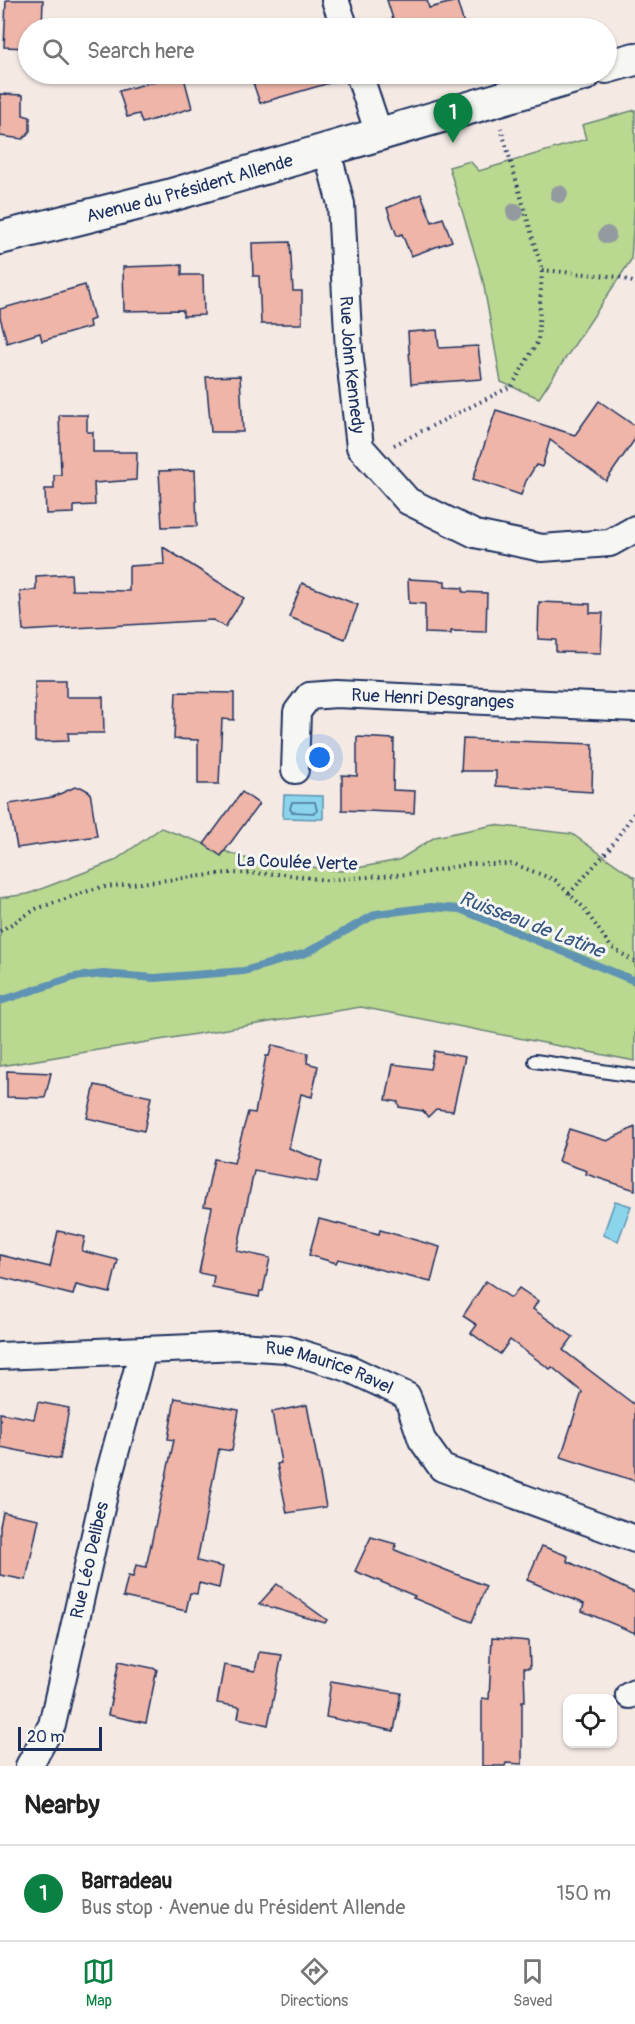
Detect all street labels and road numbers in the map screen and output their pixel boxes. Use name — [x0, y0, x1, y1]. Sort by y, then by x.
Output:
street label: Avenue du Président Allende — [84, 149, 296, 228]
street label: Rue John Kennedy — [334, 295, 369, 435]
street label: Rue Henri Desgranges — [351, 684, 515, 714]
street label: La Coulée Verte — [236, 849, 358, 876]
street label: Rue Maurice Ravel — [265, 1337, 397, 1400]
street label: Rue Léo Delibes — [65, 1500, 114, 1621]

